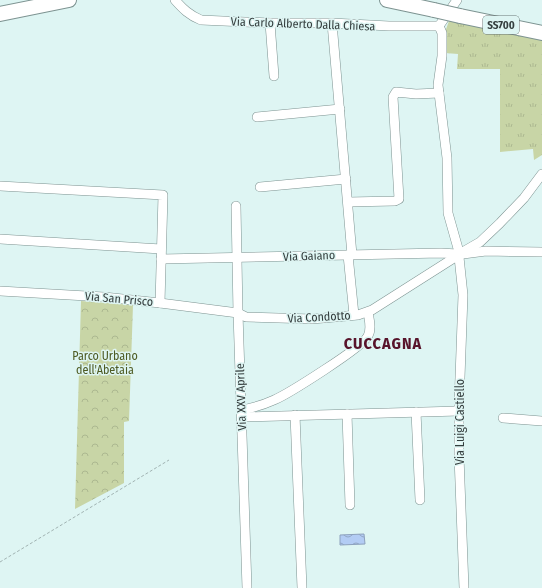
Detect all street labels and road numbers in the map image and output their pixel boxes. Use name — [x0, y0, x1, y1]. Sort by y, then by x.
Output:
street label: Via Carlo Alberto Dalla Chiesa — [230, 14, 376, 34]
road number: SS700 — [483, 16, 519, 34]
street label: Via Gaiano — [283, 248, 335, 264]
street label: Via San Prisco — [84, 289, 154, 309]
street label: Via Condotto — [287, 308, 351, 326]
street label: Via XXV Aprile — [233, 363, 249, 431]
street label: Via Luigi Castiello — [453, 379, 467, 465]

